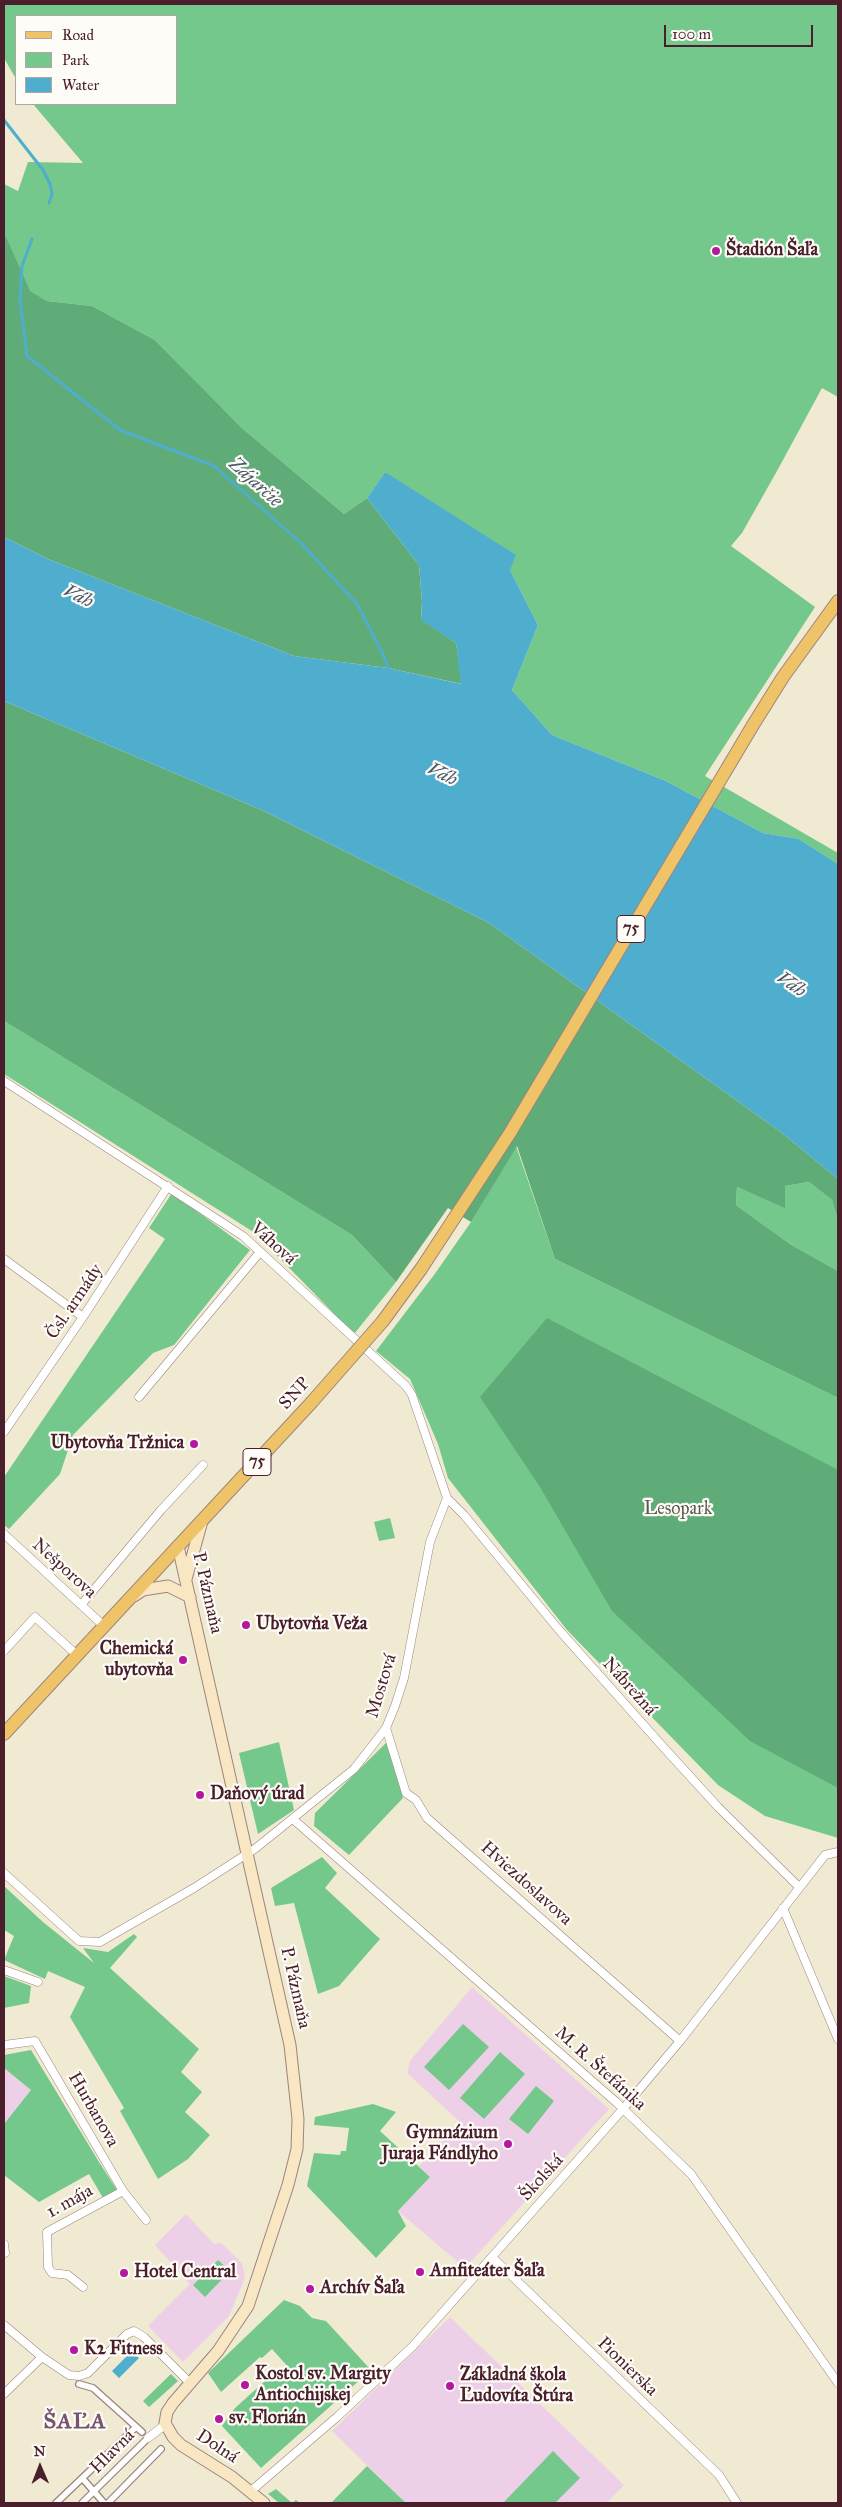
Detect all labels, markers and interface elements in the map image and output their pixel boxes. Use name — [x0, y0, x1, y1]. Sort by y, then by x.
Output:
legend — [15, 15, 178, 105]
scale bar — [667, 15, 816, 47]
text: 100 m — [672, 25, 711, 43]
text: Road — [62, 26, 94, 44]
text: Park — [62, 51, 89, 69]
text: Water — [62, 76, 99, 94]
place label: Štadión Šaľa — [726, 240, 818, 262]
marker: Štadión Šaľa — [710, 245, 722, 257]
water label: Zájarčie — [224, 453, 286, 513]
water label: Váh — [59, 580, 97, 614]
water label: Váh — [423, 758, 461, 792]
road number: 75 — [617, 916, 645, 942]
water label: Váh — [772, 967, 810, 1003]
street label: Váhová — [246, 1218, 300, 1270]
street label: Čsl. armády — [42, 1260, 108, 1344]
street label: SNP — [275, 1373, 315, 1415]
place label: Ubytovňa Tržnica — [50, 1433, 184, 1455]
marker: Ubytovňa Tržnica — [188, 1438, 200, 1450]
road number: 75 — [243, 1448, 271, 1475]
park label: Lesopark — [644, 1499, 712, 1521]
street label: Nešporova — [27, 1535, 101, 1603]
street label: P. Pázmaňa — [187, 1550, 227, 1636]
place label: Ubytovňa Veža — [256, 1614, 367, 1636]
marker: Ubytovňa Veža — [240, 1619, 252, 1631]
place label: Chemická ubytovňa — [100, 1639, 173, 1682]
street label: Mostová — [362, 1651, 402, 1721]
street label: Nábrežná — [597, 1653, 661, 1721]
marker: Chemická ubytovňa — [177, 1654, 189, 1666]
place label: Daňový úrad — [210, 1784, 305, 1806]
marker: Daňový úrad — [194, 1789, 206, 1801]
street label: Hviezdoslavova — [476, 1837, 576, 1931]
street label: P. Pázmaňa — [275, 1945, 315, 2031]
street label: M. R. Štefánika — [550, 2022, 650, 2116]
street label: Hurbanova — [63, 2069, 123, 2151]
place label: Gymnázium Juraja Fándlyho — [382, 2123, 498, 2166]
marker: Gymnázium Juraja Fándlyho — [502, 2138, 514, 2150]
street label: Školská — [516, 2150, 568, 2206]
street label: 1. mája — [43, 2181, 97, 2223]
place label: Amfiteáter Šaľa — [430, 2261, 545, 2283]
place label: Hotel Central — [134, 2262, 236, 2284]
marker: Amfiteáter Šaľa — [414, 2266, 426, 2278]
marker: Hotel Central — [118, 2267, 130, 2279]
place label: Archív Šaľa — [320, 2278, 405, 2300]
marker: Archív Šaľa — [304, 2283, 316, 2295]
street label: Pionierska — [592, 2333, 662, 2401]
place label: K2 Fitness — [84, 2339, 163, 2361]
marker: K2 Fitness — [68, 2344, 80, 2356]
place label: Kostol sv. Margity Antiochijskej — [255, 2364, 391, 2406]
place label: Základná škola Ľudovíta Štúra — [460, 2365, 573, 2408]
marker: Kostol sv. Margity Antiochijskej — [239, 2379, 251, 2391]
marker: Základná škola Ľudovíta Štúra — [444, 2380, 456, 2392]
place label: sv. Florián — [229, 2408, 306, 2430]
district label: ŠAĽA — [43, 2410, 107, 2436]
marker: sv. Florián — [213, 2413, 225, 2425]
street label: Hlavná — [86, 2425, 140, 2479]
street label: Dolná — [192, 2426, 242, 2468]
north arrow — [15, 2442, 65, 2492]
text: N — [34, 2443, 46, 2460]

